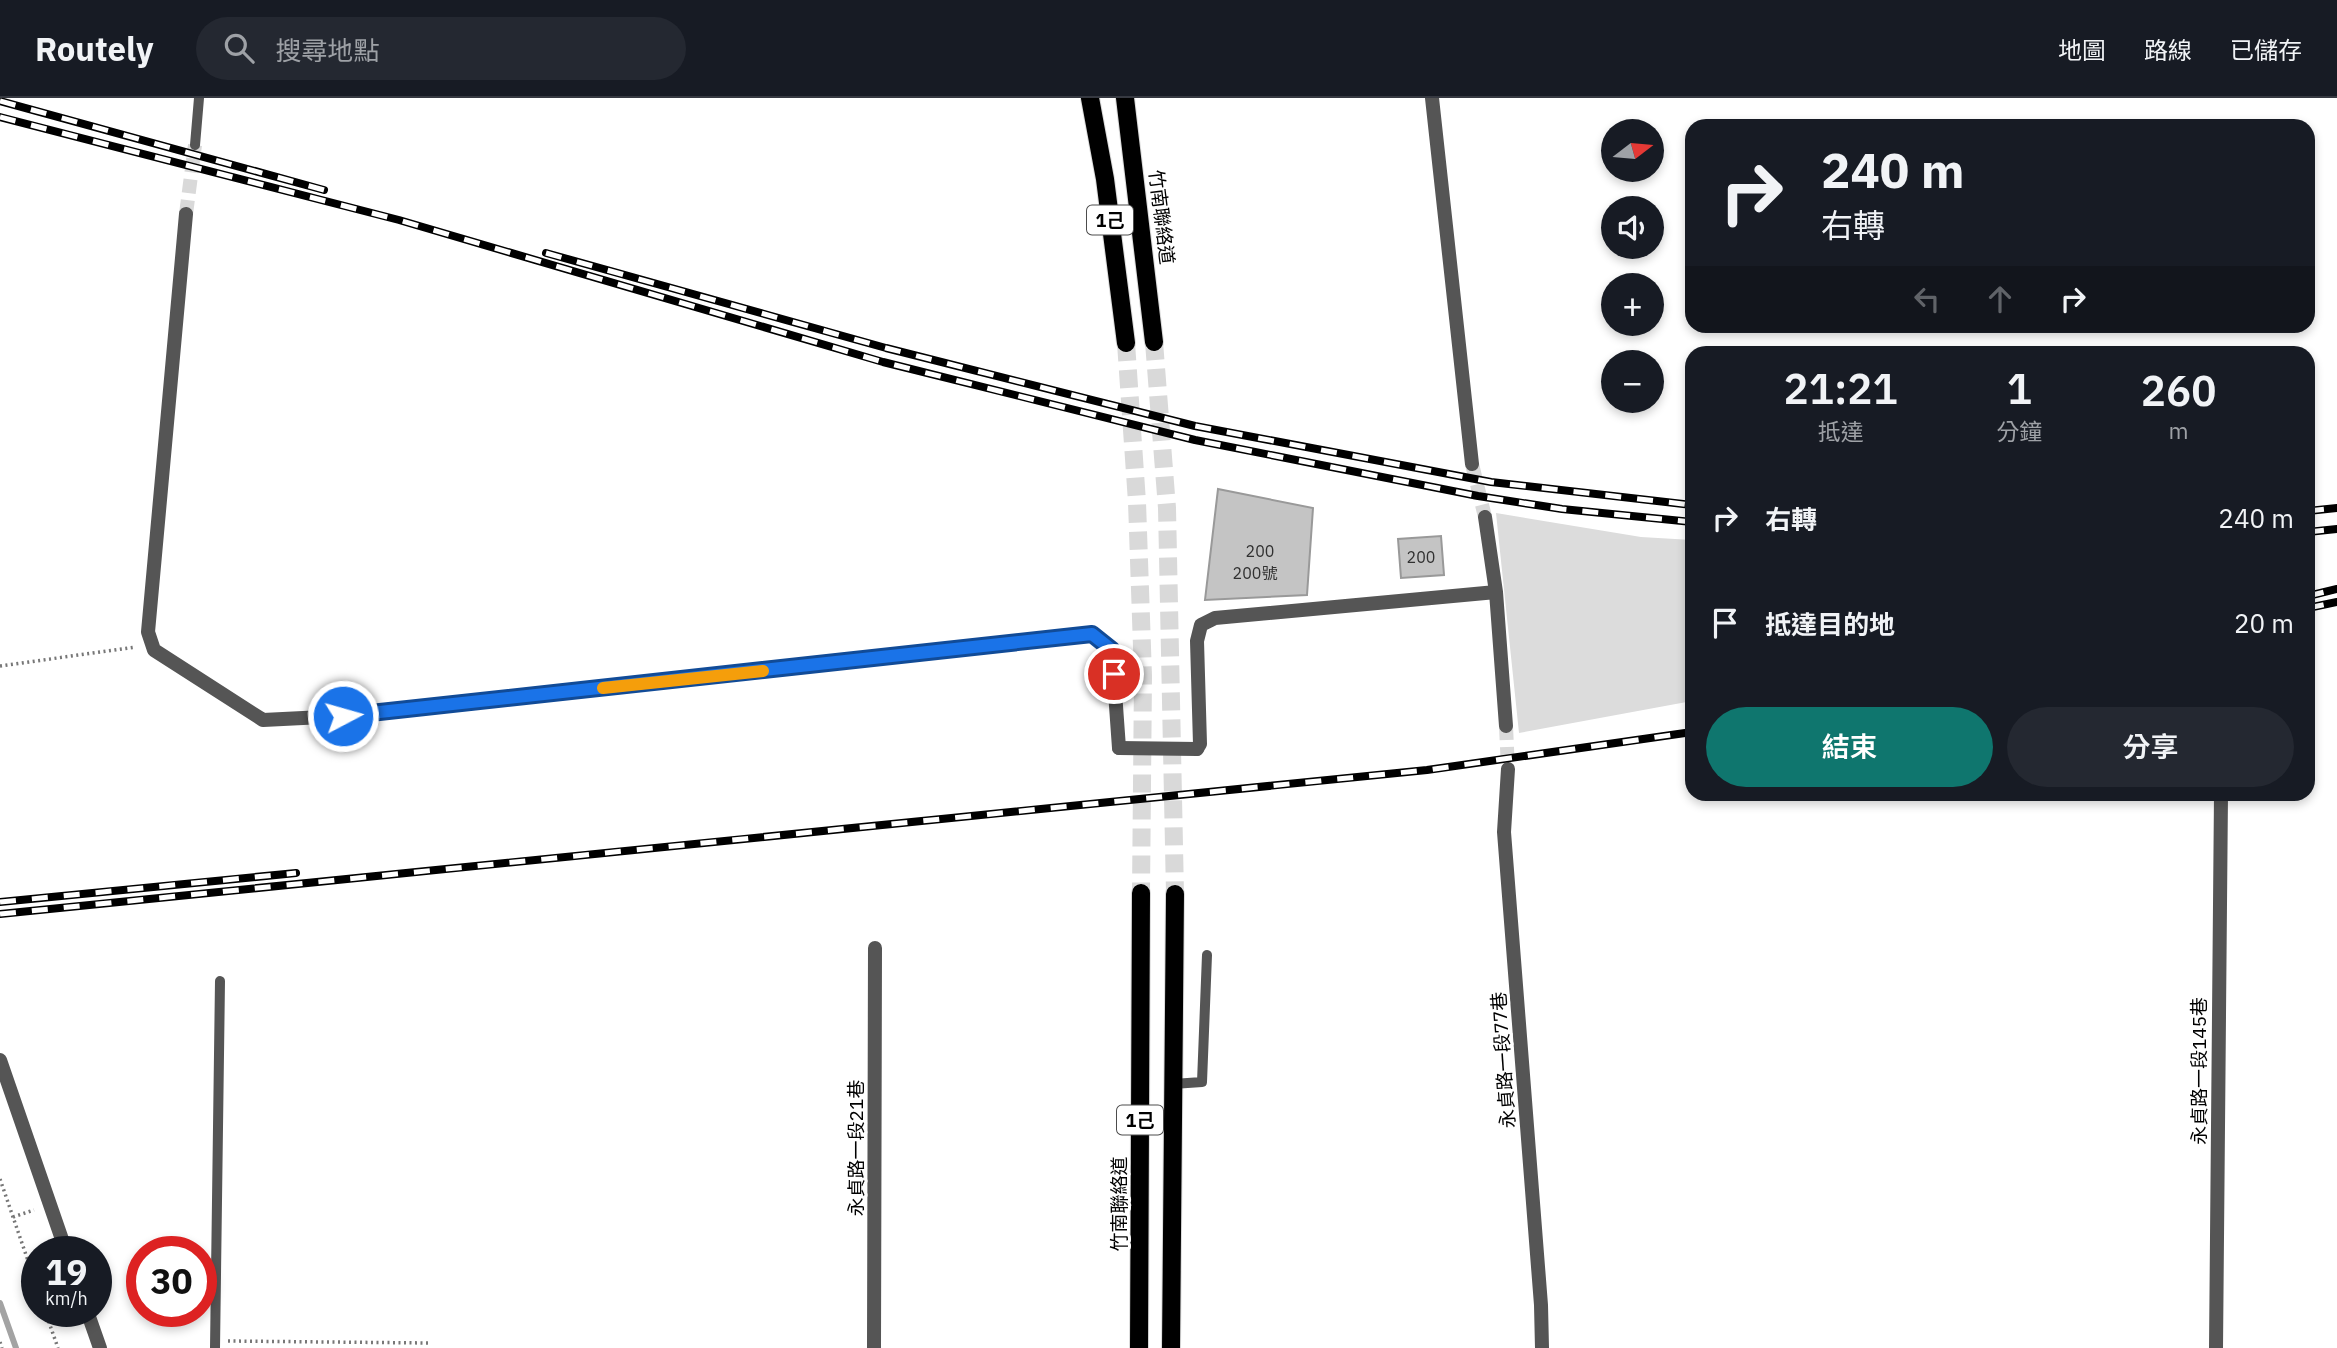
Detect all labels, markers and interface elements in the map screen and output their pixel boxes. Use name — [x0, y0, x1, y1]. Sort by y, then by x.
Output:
search box — [196, 17, 686, 80]
text: Routely — [35, 27, 154, 70]
icon: search — [220, 29, 258, 67]
text: 搜尋地點 — [276, 33, 380, 67]
text: 地圖 — [2058, 34, 2106, 66]
text: 路線 — [2144, 34, 2192, 66]
text: 已儲存 — [2230, 34, 2302, 66]
north arrow — [1601, 119, 1664, 182]
map controls — [1601, 119, 1664, 413]
text: 240 m — [1821, 138, 1965, 201]
icon: right — [1706, 147, 1797, 238]
street label: 竹南聯絡道 — [1144, 168, 1180, 266]
button: sound — [1601, 196, 1664, 259]
text: 右轉 — [1821, 204, 1885, 246]
road number: 1己 — [1087, 205, 1133, 234]
button: + — [1601, 273, 1664, 336]
icon: left — [1908, 280, 1946, 318]
icon: ahead — [1981, 280, 2019, 318]
icon: right — [2054, 280, 2092, 318]
button: − — [1601, 350, 1664, 413]
text: 21:21 — [1784, 361, 1898, 416]
text: 1 — [2007, 361, 2032, 416]
text: 260 — [2141, 363, 2216, 418]
text: m — [2169, 415, 2189, 445]
text: 抵達 — [1818, 416, 1864, 446]
text: 分鐘 — [1996, 416, 2042, 446]
icon: right — [1706, 499, 1744, 537]
text: 240 m — [2218, 501, 2294, 535]
text: 右轉 — [1765, 502, 1817, 536]
house number: 200 — [1246, 541, 1274, 561]
house number: 200 — [1407, 547, 1435, 567]
house number: 200號 — [1233, 563, 1277, 583]
icon: arrive — [1706, 604, 1744, 642]
text: 20 m — [2234, 606, 2294, 640]
text: 抵達目的地 — [1765, 607, 1895, 641]
pin — [1084, 644, 1144, 704]
icon: arrive — [1095, 655, 1133, 693]
position arrow — [306, 679, 380, 753]
button: 結束 — [1706, 707, 1993, 787]
button: 分享 — [2007, 707, 2294, 787]
street label: 永貞路一段77巷 — [1486, 991, 1520, 1129]
street label: 永貞路一段145巷 — [2187, 997, 2211, 1145]
street label: 永貞路一段21巷 — [844, 1080, 868, 1216]
road number: 1己 — [1117, 1105, 1163, 1134]
street label: 竹南聯絡道 — [1107, 1156, 1131, 1252]
speed limit sign: 30 — [126, 1236, 217, 1327]
text: 19 — [45, 1249, 88, 1295]
text: km/h — [45, 1287, 88, 1310]

